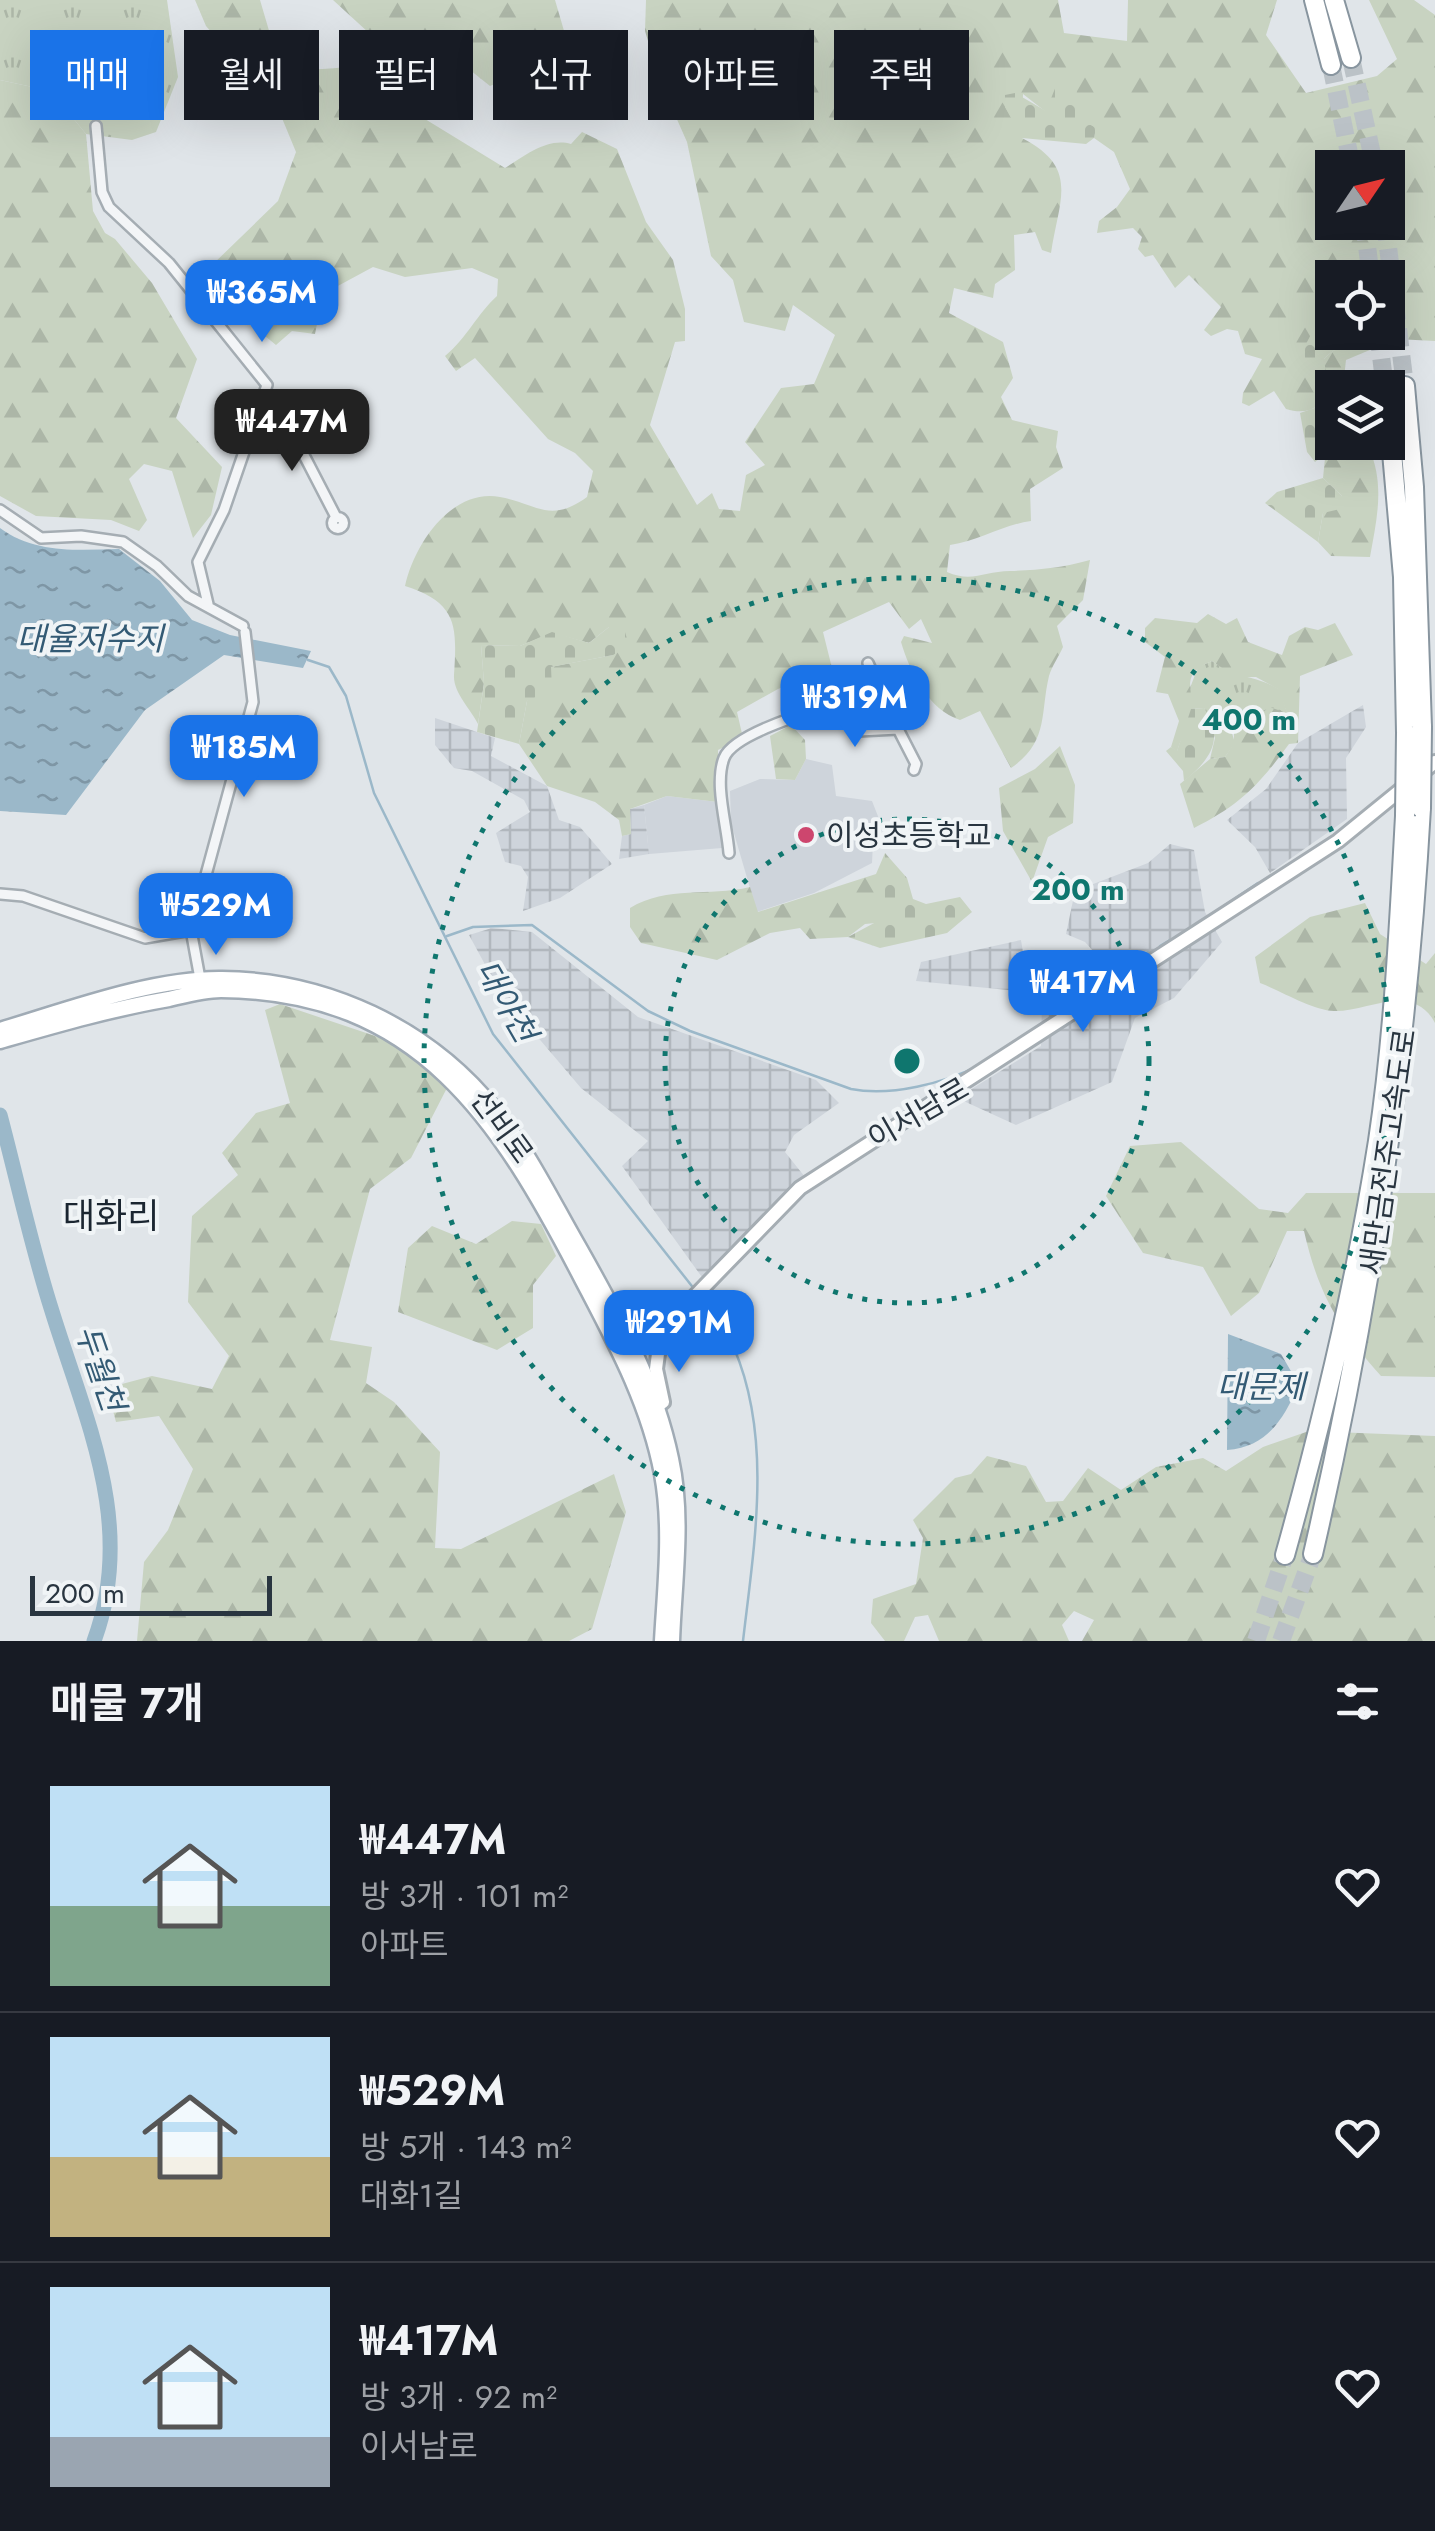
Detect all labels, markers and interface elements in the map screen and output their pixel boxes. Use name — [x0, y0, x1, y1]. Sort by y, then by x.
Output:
chip: 매매 — [30, 30, 164, 120]
chip: 월세 — [184, 30, 319, 120]
chip: 필터 — [339, 30, 473, 120]
chip: 신규 — [493, 30, 628, 120]
chip: 아파트 — [648, 30, 814, 120]
chip: 주택 — [834, 30, 969, 120]
north arrow — [1315, 150, 1405, 240]
map controls — [1315, 150, 1405, 460]
pin: ₩365M — [192, 260, 332, 345]
button: locate — [1315, 260, 1405, 350]
text: ₩365M — [207, 269, 317, 315]
button: layers — [1315, 370, 1405, 460]
pin: ₩447M — [222, 389, 362, 474]
text: ₩447M — [236, 398, 348, 444]
water label: 대율저수지 — [16, 616, 166, 662]
pin: ₩319M — [785, 665, 925, 750]
text: ₩319M — [803, 674, 907, 720]
text: 400 m — [1202, 698, 1296, 741]
pin: ₩185M — [174, 715, 314, 800]
text: ₩185M — [192, 724, 296, 770]
place label: 이성초등학교 — [826, 814, 992, 857]
marker: 이성초등학교 — [795, 824, 817, 846]
text: 200 m — [1032, 868, 1125, 911]
pin: ₩529M — [146, 873, 286, 958]
text: ₩529M — [161, 882, 271, 928]
pin: ₩417M — [1013, 950, 1153, 1035]
water label: 대야천 — [464, 951, 550, 1054]
text: ₩417M — [1030, 959, 1136, 1005]
street label: 새만금전주고속도로 — [1349, 1026, 1427, 1278]
centre of rings — [889, 1043, 925, 1079]
street label: 이서남로 — [859, 1067, 977, 1159]
street label: 선비로 — [460, 1080, 544, 1172]
district label: 대화리 — [63, 1191, 159, 1241]
pin: ₩291M — [609, 1290, 749, 1375]
text: ₩291M — [626, 1299, 732, 1345]
water label: 두월천 — [64, 1319, 137, 1421]
water label: 대문제 — [1217, 1364, 1309, 1410]
scale bar — [30, 1571, 272, 1616]
text: 200 m — [45, 1573, 125, 1614]
text: 매물 7개 — [50, 1673, 204, 1734]
icon: filters — [1330, 1674, 1385, 1729]
text: ₩447M — [360, 1809, 506, 1870]
icon: home — [130, 1826, 250, 1946]
icon: heart — [1330, 1859, 1385, 1914]
text: 방 3개 · 101 m² — [360, 1873, 568, 1919]
text: 아파트 — [360, 1922, 448, 1968]
text: ₩529M — [360, 2060, 505, 2121]
icon: home — [130, 2077, 250, 2197]
icon: heart — [1330, 2110, 1385, 2165]
text: 방 5개 · 143 m² — [360, 2124, 572, 2170]
text: 대화1길 — [360, 2173, 463, 2219]
text: ₩417M — [360, 2310, 498, 2371]
icon: home — [130, 2327, 250, 2447]
icon: heart — [1330, 2360, 1385, 2415]
text: 방 3개 · 92 m² — [360, 2374, 557, 2420]
text: 이서남로 — [360, 2423, 478, 2469]

